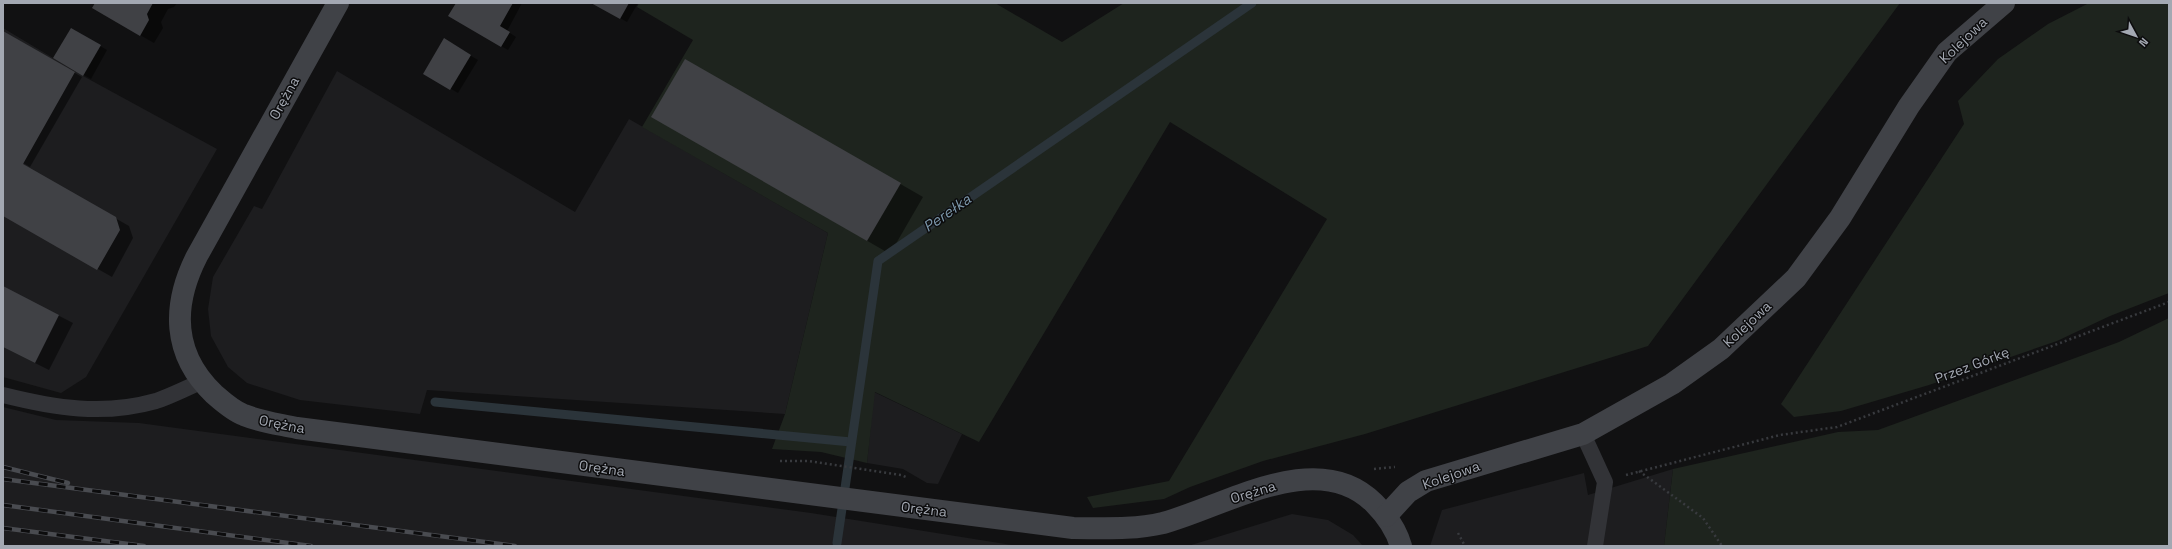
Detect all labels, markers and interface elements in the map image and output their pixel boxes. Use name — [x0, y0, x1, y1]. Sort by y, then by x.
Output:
street label: Kolejowa — [1935, 13, 1991, 67]
north arrow — [2116, 16, 2156, 56]
text: N — [2136, 35, 2151, 50]
street label: Orężna — [265, 73, 303, 123]
water label: Perełka — [919, 189, 975, 236]
street label: Kolejowa — [1719, 297, 1775, 351]
street label: Przez Górkę — [1932, 343, 2012, 387]
street label: Orężna — [258, 411, 306, 437]
street label: Orężna — [578, 456, 626, 480]
street label: Kolejowa — [1420, 457, 1482, 493]
street label: Orężna — [1228, 477, 1278, 507]
street label: Orężna — [900, 497, 948, 521]

